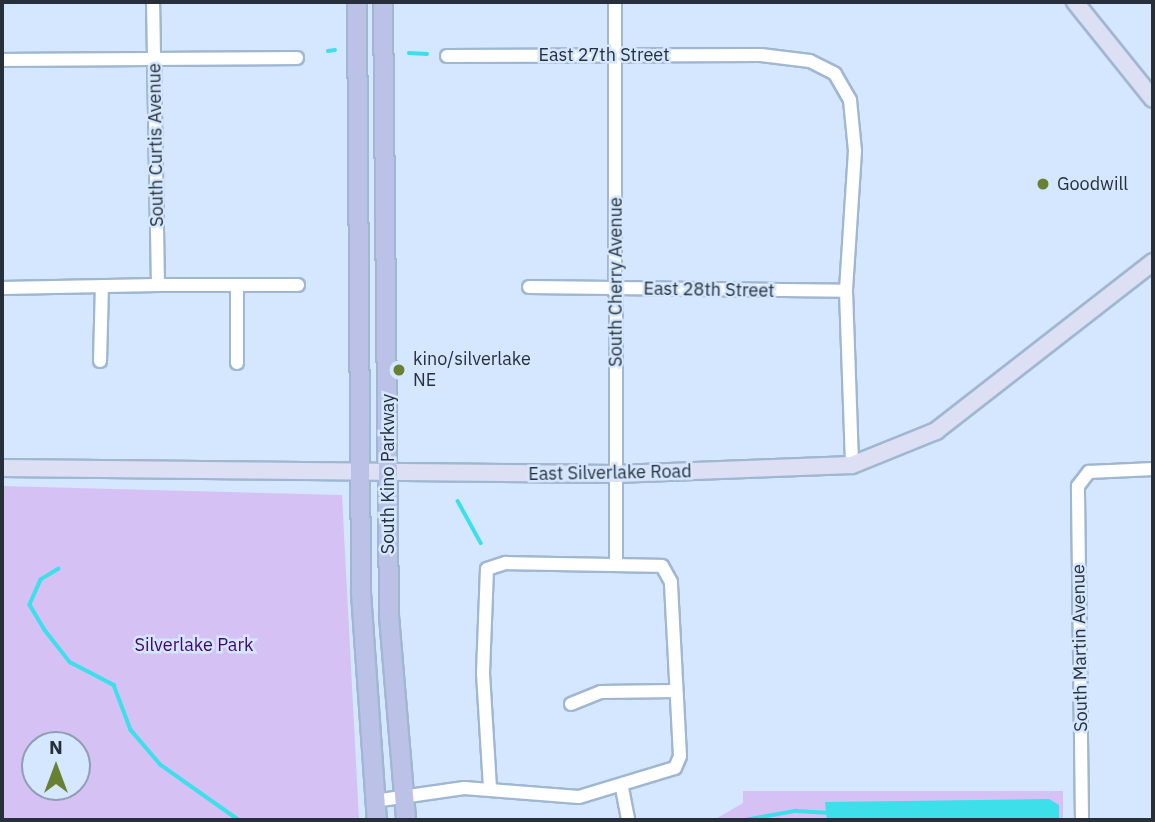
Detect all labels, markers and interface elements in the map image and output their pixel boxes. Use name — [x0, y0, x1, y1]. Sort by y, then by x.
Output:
street label: East 27th Street — [538, 44, 670, 66]
street label: South Curtis Avenue — [144, 63, 168, 227]
place label: Goodwill — [1057, 173, 1128, 195]
marker: Goodwill — [1035, 176, 1051, 192]
street label: South Cherry Avenue — [605, 197, 627, 367]
street label: East 28th Street — [643, 278, 775, 302]
place label: kino/silverlake NE — [413, 349, 531, 392]
marker: kino/silverlake NE — [391, 362, 407, 378]
street label: South Kino Parkway — [377, 394, 399, 554]
street label: East Silverlake Road — [528, 461, 692, 485]
street label: South Martin Avenue — [1068, 564, 1092, 732]
park label: Silverlake Park — [134, 634, 254, 656]
north arrow — [21, 731, 91, 801]
text: N — [49, 735, 63, 759]

